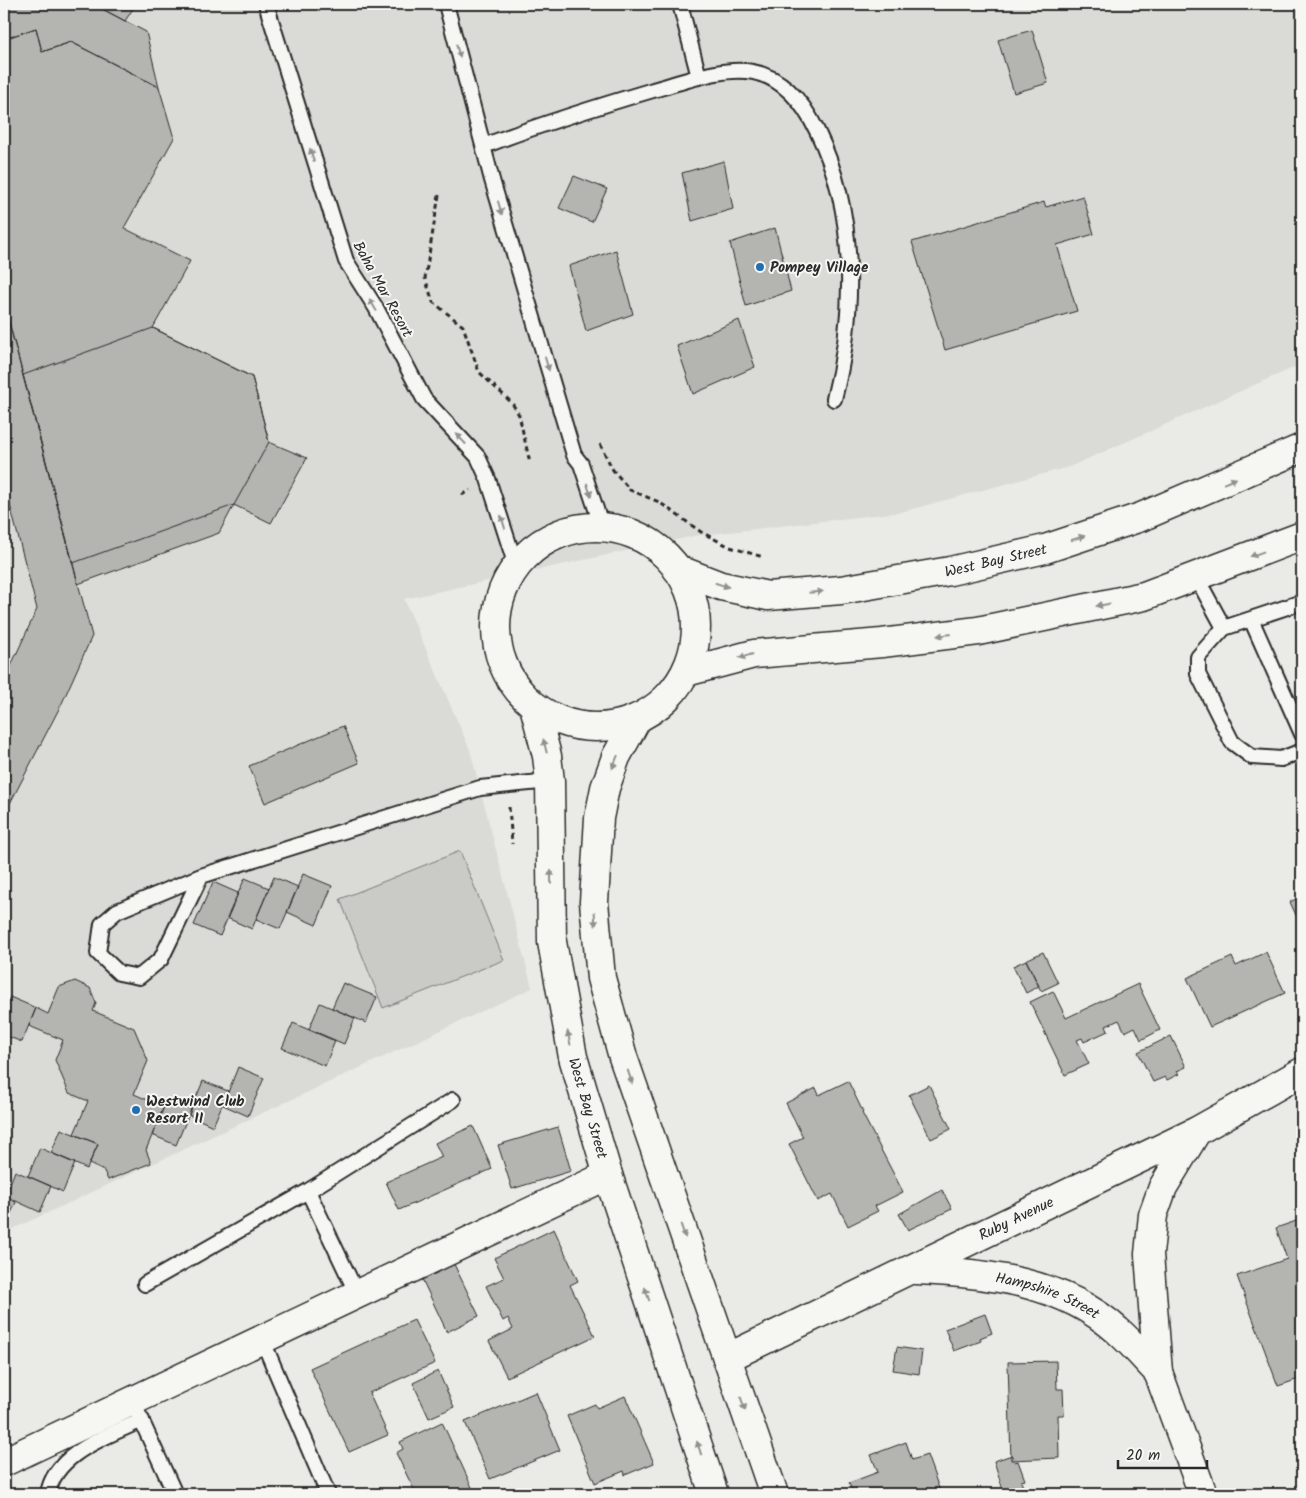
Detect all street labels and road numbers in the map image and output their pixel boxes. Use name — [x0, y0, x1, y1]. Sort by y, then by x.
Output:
street label: Baha Mar Resort — [346, 237, 419, 342]
street label: West Bay Street — [942, 538, 1050, 585]
street label: West Bay Street — [561, 1055, 614, 1162]
street label: Ruby Avenue — [975, 1191, 1058, 1248]
street label: Hampshire Street — [993, 1266, 1104, 1326]

